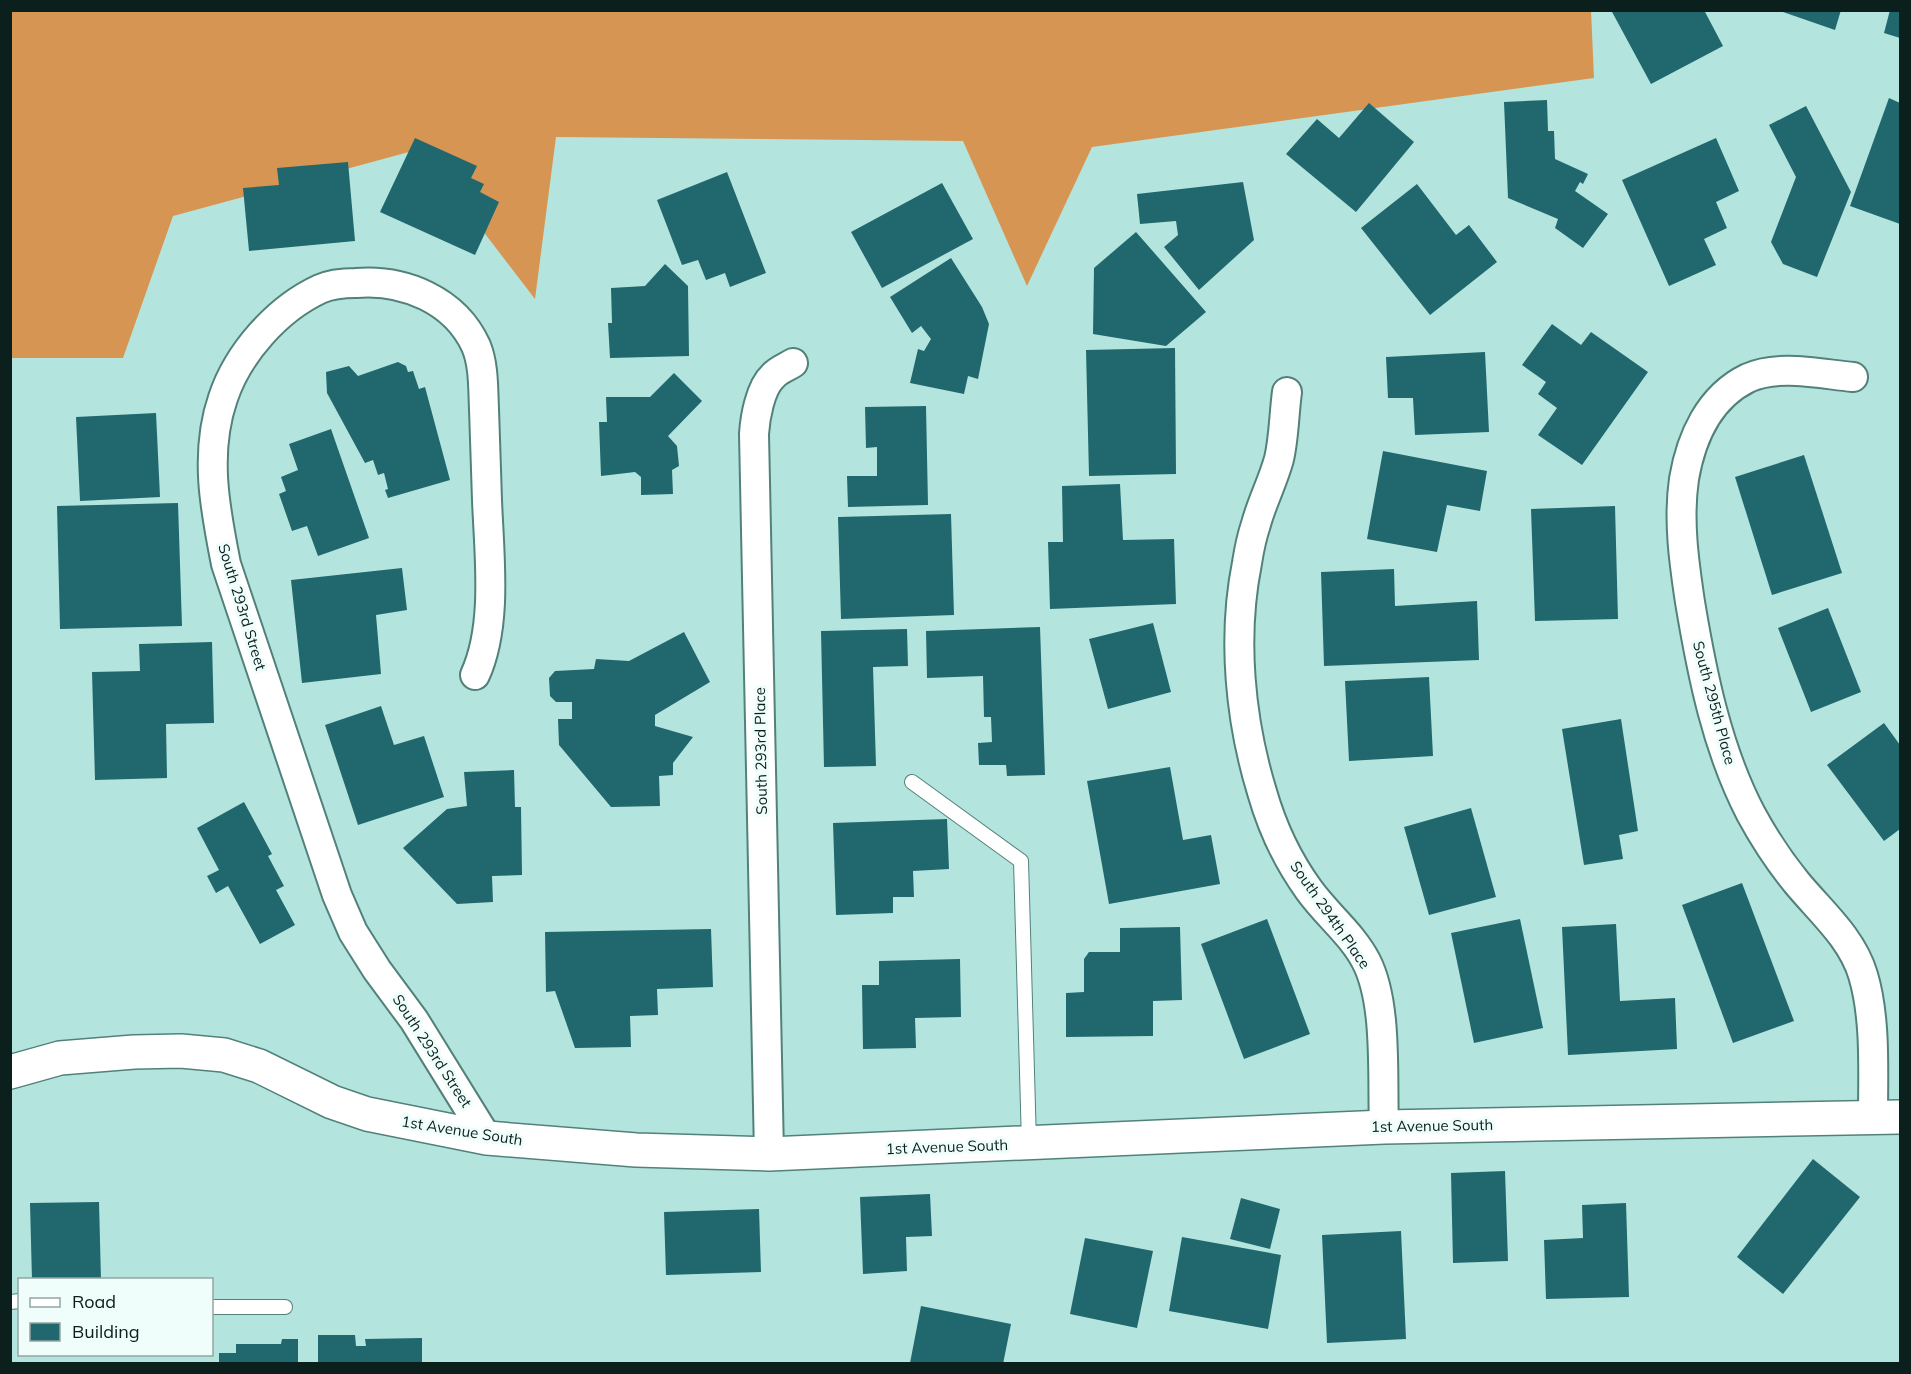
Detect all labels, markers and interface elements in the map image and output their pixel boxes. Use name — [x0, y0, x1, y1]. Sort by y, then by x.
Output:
street label: South 293rd Street — [214, 541, 271, 672]
street label: South 295th Place — [1689, 639, 1740, 767]
street label: South 293rd Place — [750, 687, 771, 815]
street label: South 294th Place — [1286, 857, 1375, 972]
street label: South 293rd Street — [389, 991, 476, 1111]
street label: 1st Avenue South — [400, 1112, 524, 1149]
street label: 1st Avenue South — [1371, 1115, 1493, 1136]
street label: 1st Avenue South — [886, 1135, 1008, 1158]
legend — [18, 1278, 213, 1356]
text: Road — [72, 1290, 116, 1313]
text: Building — [72, 1320, 140, 1343]

